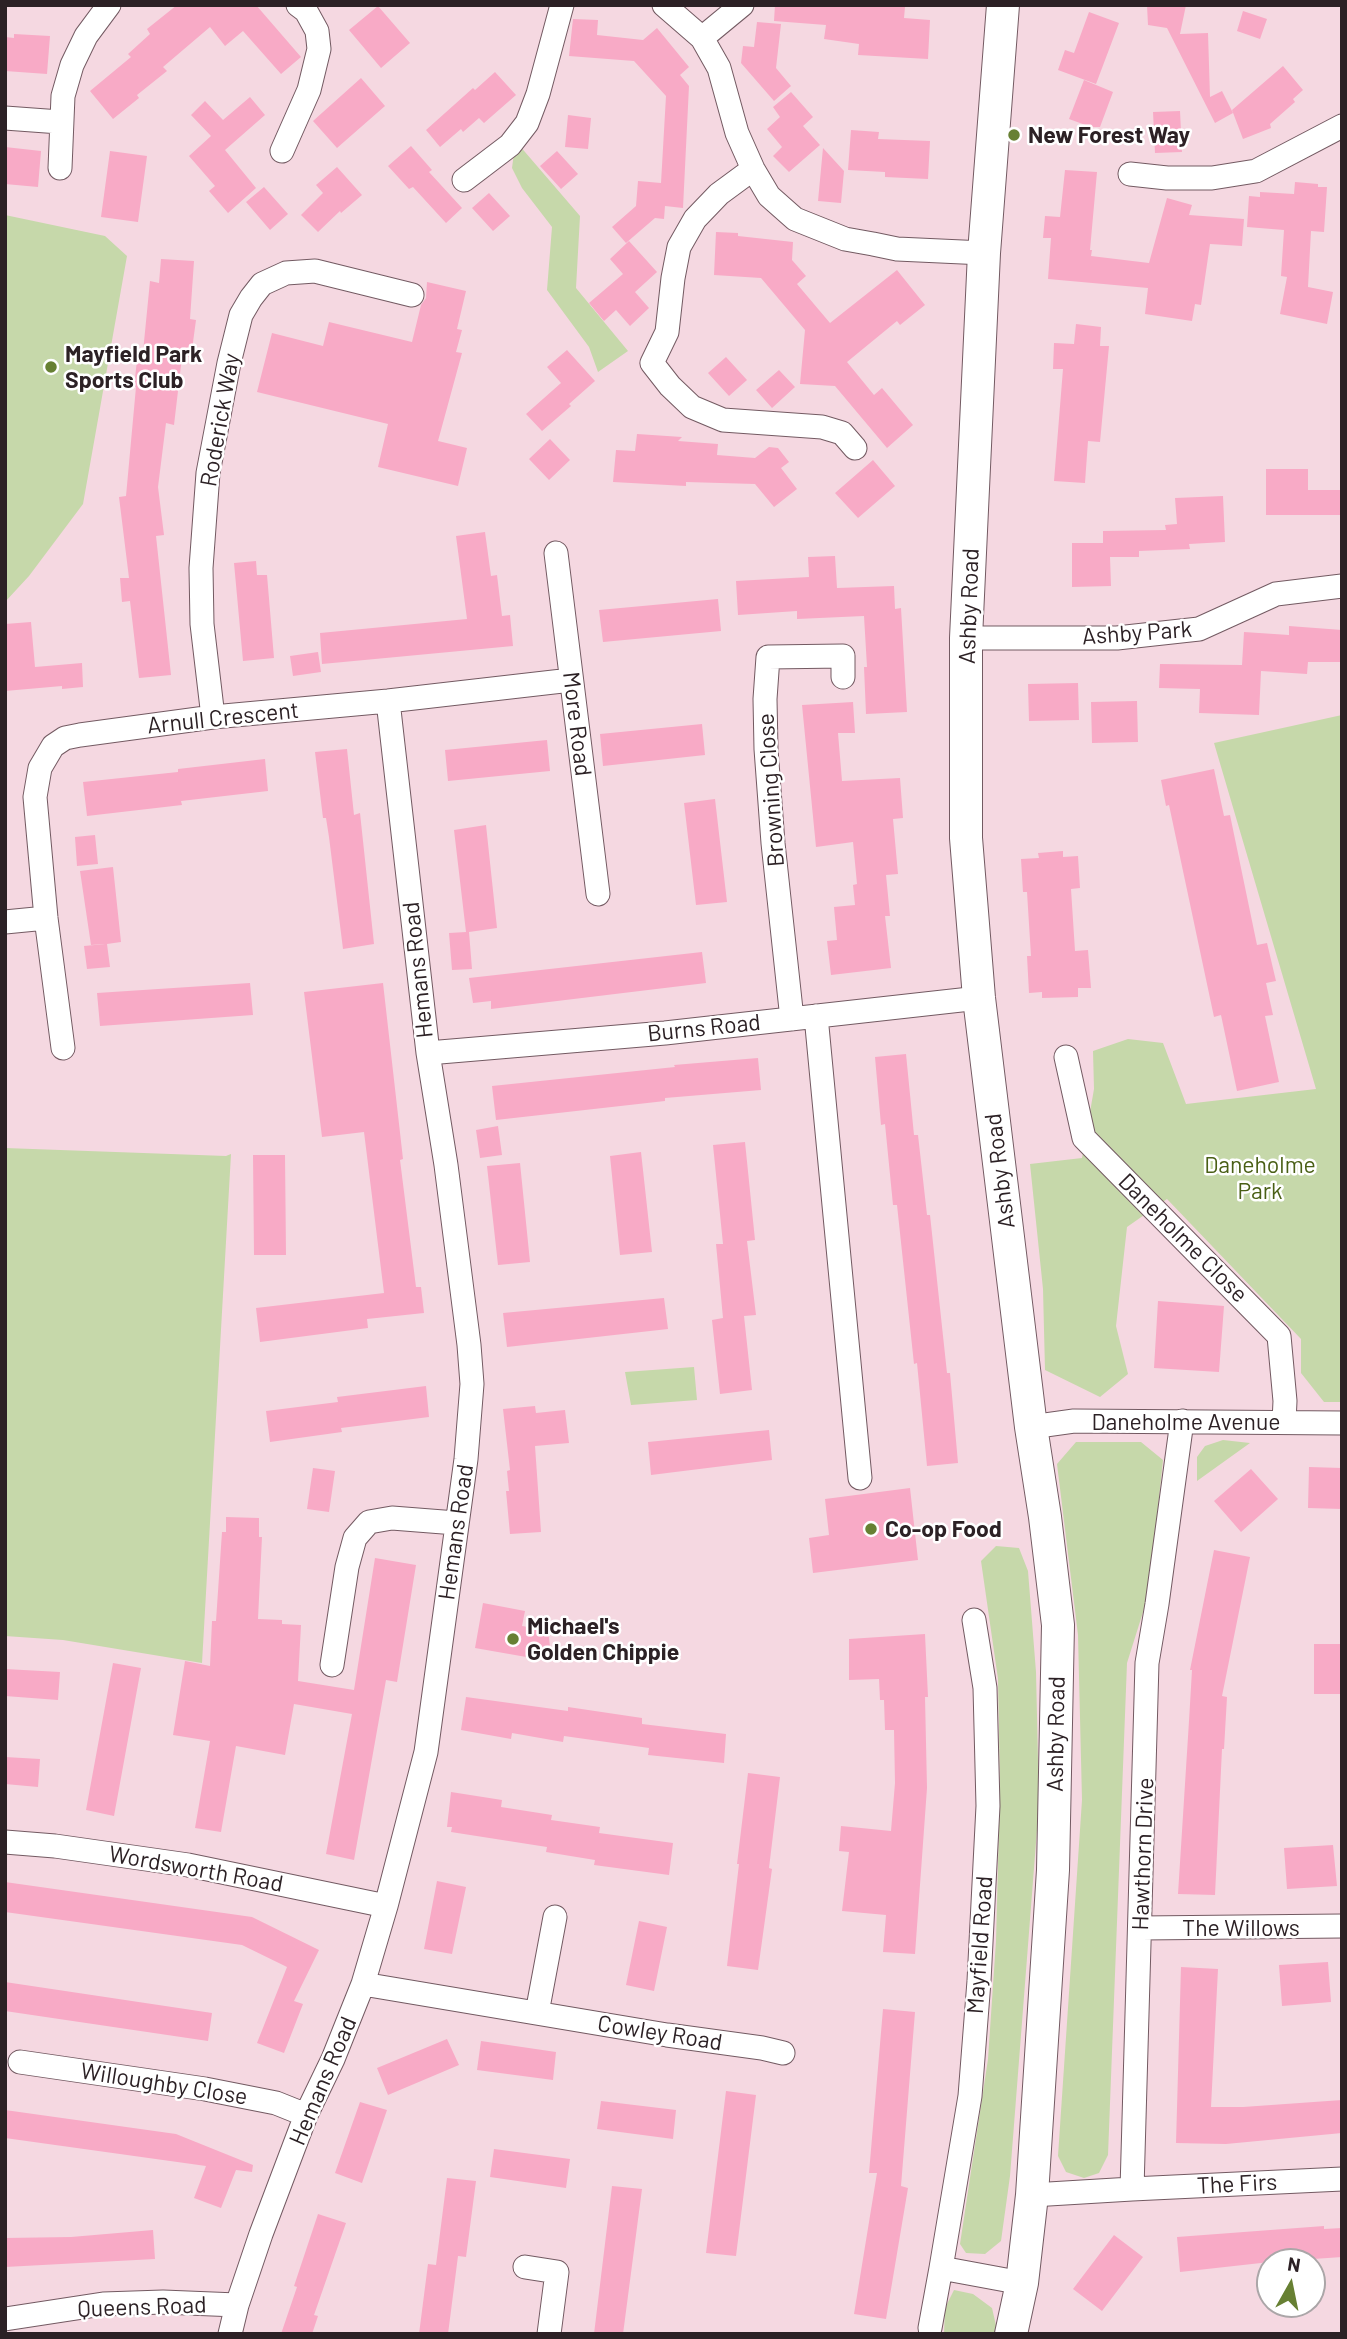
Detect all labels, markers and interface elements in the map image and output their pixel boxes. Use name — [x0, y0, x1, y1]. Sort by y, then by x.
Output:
place label: New Forest Way — [1028, 121, 1190, 149]
marker: New Forest Way — [1006, 127, 1022, 143]
place label: Mayfield Park Sports Club — [65, 340, 202, 394]
street label: Roderick Way — [195, 351, 245, 489]
marker: Mayfield Park Sports Club — [43, 359, 59, 375]
street label: Ashby Road — [953, 548, 985, 664]
street label: Ashby Park — [1081, 615, 1193, 651]
street label: More Road — [557, 670, 597, 778]
street label: Arnull Crescent — [146, 696, 300, 740]
street label: Browning Close — [752, 712, 790, 868]
street label: Hemans Road — [397, 900, 439, 1040]
street label: Burns Road — [646, 1008, 762, 1048]
street label: Ashby Road — [979, 1112, 1021, 1230]
park label: Daneholme Park — [1204, 1151, 1316, 1205]
street label: Daneholme Close — [1113, 1168, 1253, 1308]
street label: Daneholme Avenue — [1091, 1408, 1281, 1436]
street label: Hemans Road — [433, 1462, 479, 1602]
place label: Co-op Food — [885, 1515, 1002, 1543]
marker: Co-op Food — [863, 1521, 879, 1537]
place label: Michael's Golden Chippie — [527, 1612, 679, 1666]
marker: Michael's Golden Chippie — [505, 1631, 521, 1647]
street label: Ashby Road — [1041, 1676, 1071, 1792]
street label: Hawthorn Drive — [1127, 1777, 1159, 1931]
street label: Wordsworth Road — [107, 1840, 285, 1898]
street label: Mayfield Road — [961, 1875, 999, 2015]
street label: The Willows — [1182, 1914, 1300, 1942]
street label: Cowley Road — [596, 2010, 724, 2056]
street label: Hemans Road — [284, 2013, 362, 2149]
street label: Willoughby Close — [78, 2057, 250, 2111]
street label: The Firs — [1196, 2168, 1278, 2200]
north arrow — [1256, 2248, 1326, 2318]
text: N — [1286, 2251, 1302, 2276]
street label: Queens Road — [77, 2291, 207, 2323]

